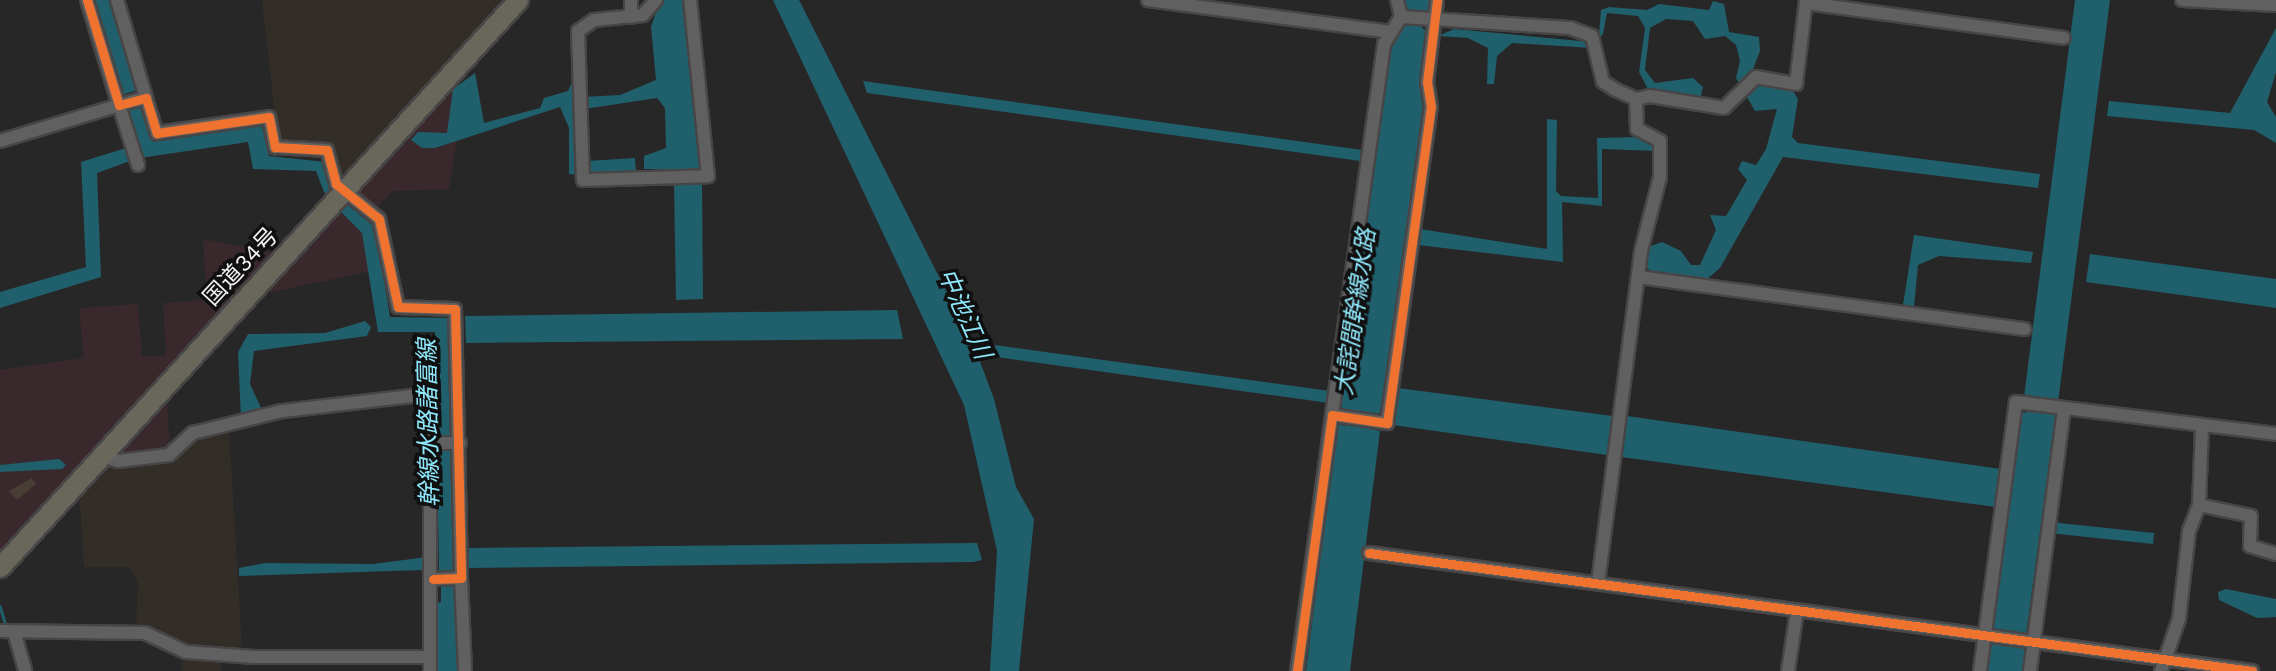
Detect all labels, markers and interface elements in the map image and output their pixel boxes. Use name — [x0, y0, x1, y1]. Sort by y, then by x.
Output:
street label: 国道34号 — [198, 222, 284, 312]
water label: 大詫間幹線水路 — [1330, 227, 1382, 397]
water label: 中池江川 — [931, 264, 997, 364]
water label: 幹線水路諸富線 — [413, 339, 445, 507]

